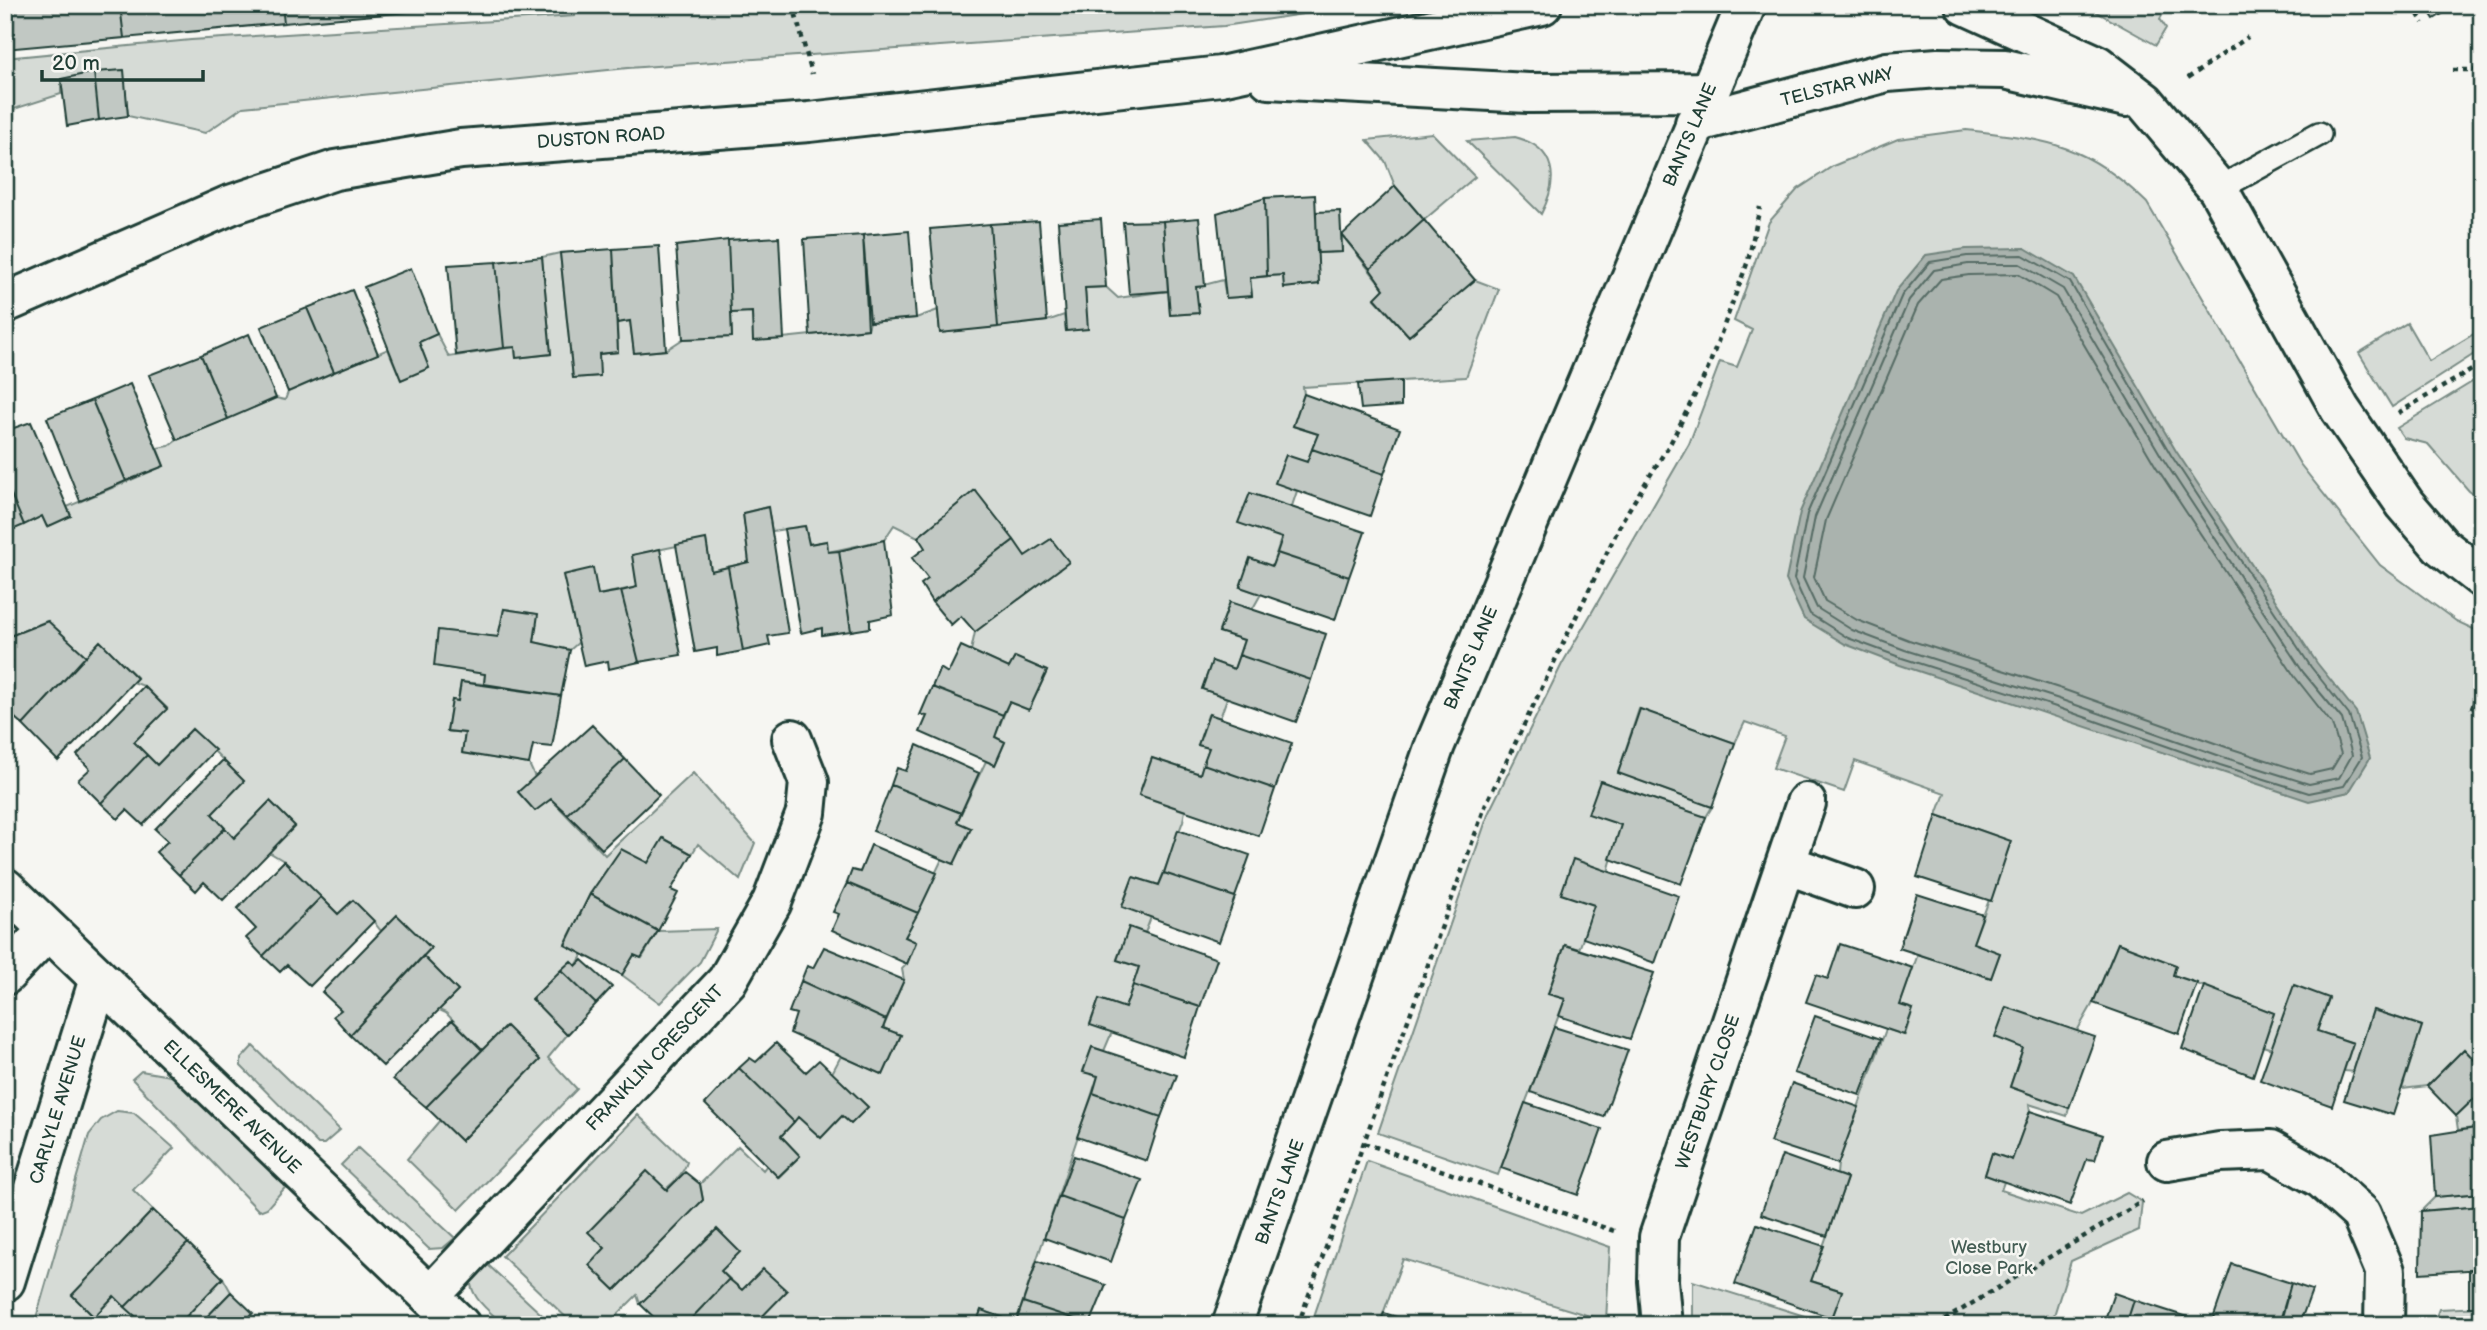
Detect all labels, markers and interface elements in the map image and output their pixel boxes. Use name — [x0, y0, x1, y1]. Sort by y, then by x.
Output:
scale bar — [42, 38, 203, 82]
text: 20 m — [52, 51, 100, 76]
street label: TELSTAR WAY — [1779, 63, 1896, 111]
street label: BANTS LANE — [1659, 80, 1721, 190]
street label: DUSTON ROAD — [536, 123, 666, 153]
street label: BANTS LANE — [1440, 603, 1502, 713]
street label: FRANKLIN CRESCENT — [582, 981, 728, 1135]
street label: WESTBURY CLOSE — [1672, 1012, 1744, 1172]
street label: CARLYLE AVENUE — [25, 1033, 91, 1187]
street label: ELLESMERE AVENUE — [159, 1036, 305, 1178]
street label: BANTS LANE — [1251, 1137, 1309, 1247]
park label: Westbury Close Park — [1945, 1237, 2033, 1279]

